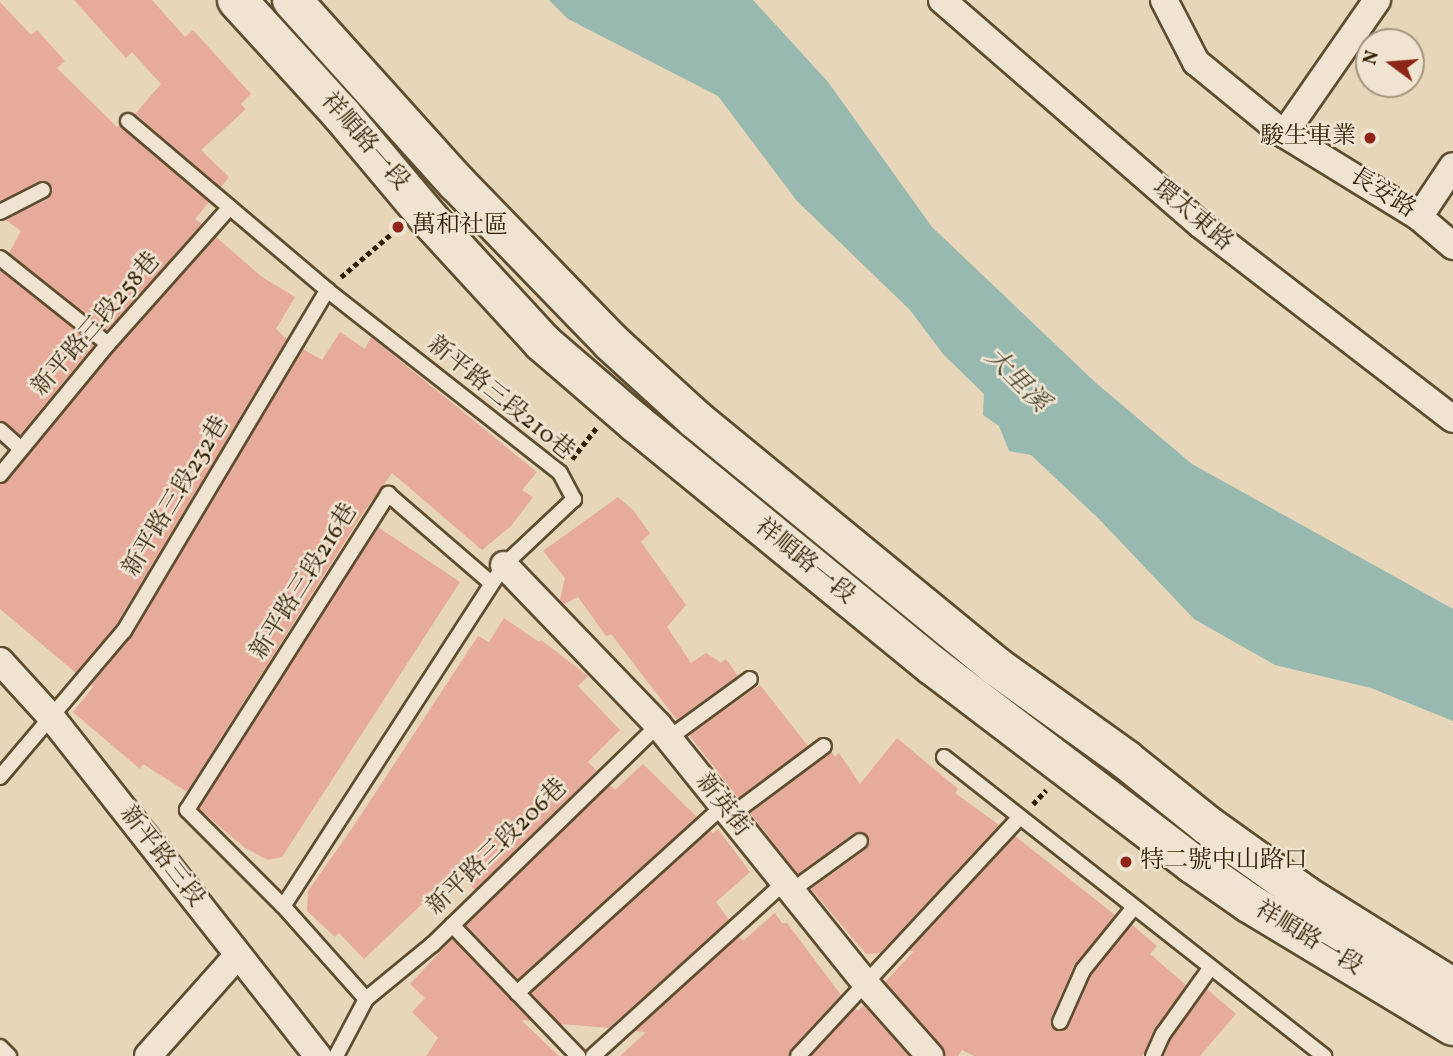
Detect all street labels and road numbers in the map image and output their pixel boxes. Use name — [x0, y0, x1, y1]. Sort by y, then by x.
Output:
street label: 祥順路一段 — [314, 87, 414, 197]
street label: 長安路 — [1344, 163, 1420, 225]
street label: 環太東路 — [1146, 174, 1238, 258]
street label: 新平路三段258巷 — [27, 247, 167, 403]
street label: 新平路三段210巷 — [421, 331, 579, 467]
street label: 新平路三段232巷 — [118, 412, 236, 582]
street label: 新平路三段216巷 — [246, 499, 364, 665]
street label: 祥順路一段 — [748, 513, 860, 611]
street label: 新英街 — [688, 769, 756, 843]
street label: 新平路三段206巷 — [422, 774, 574, 922]
street label: 新平路三段 — [113, 801, 209, 913]
street label: 祥順路一段 — [1249, 896, 1367, 982]

